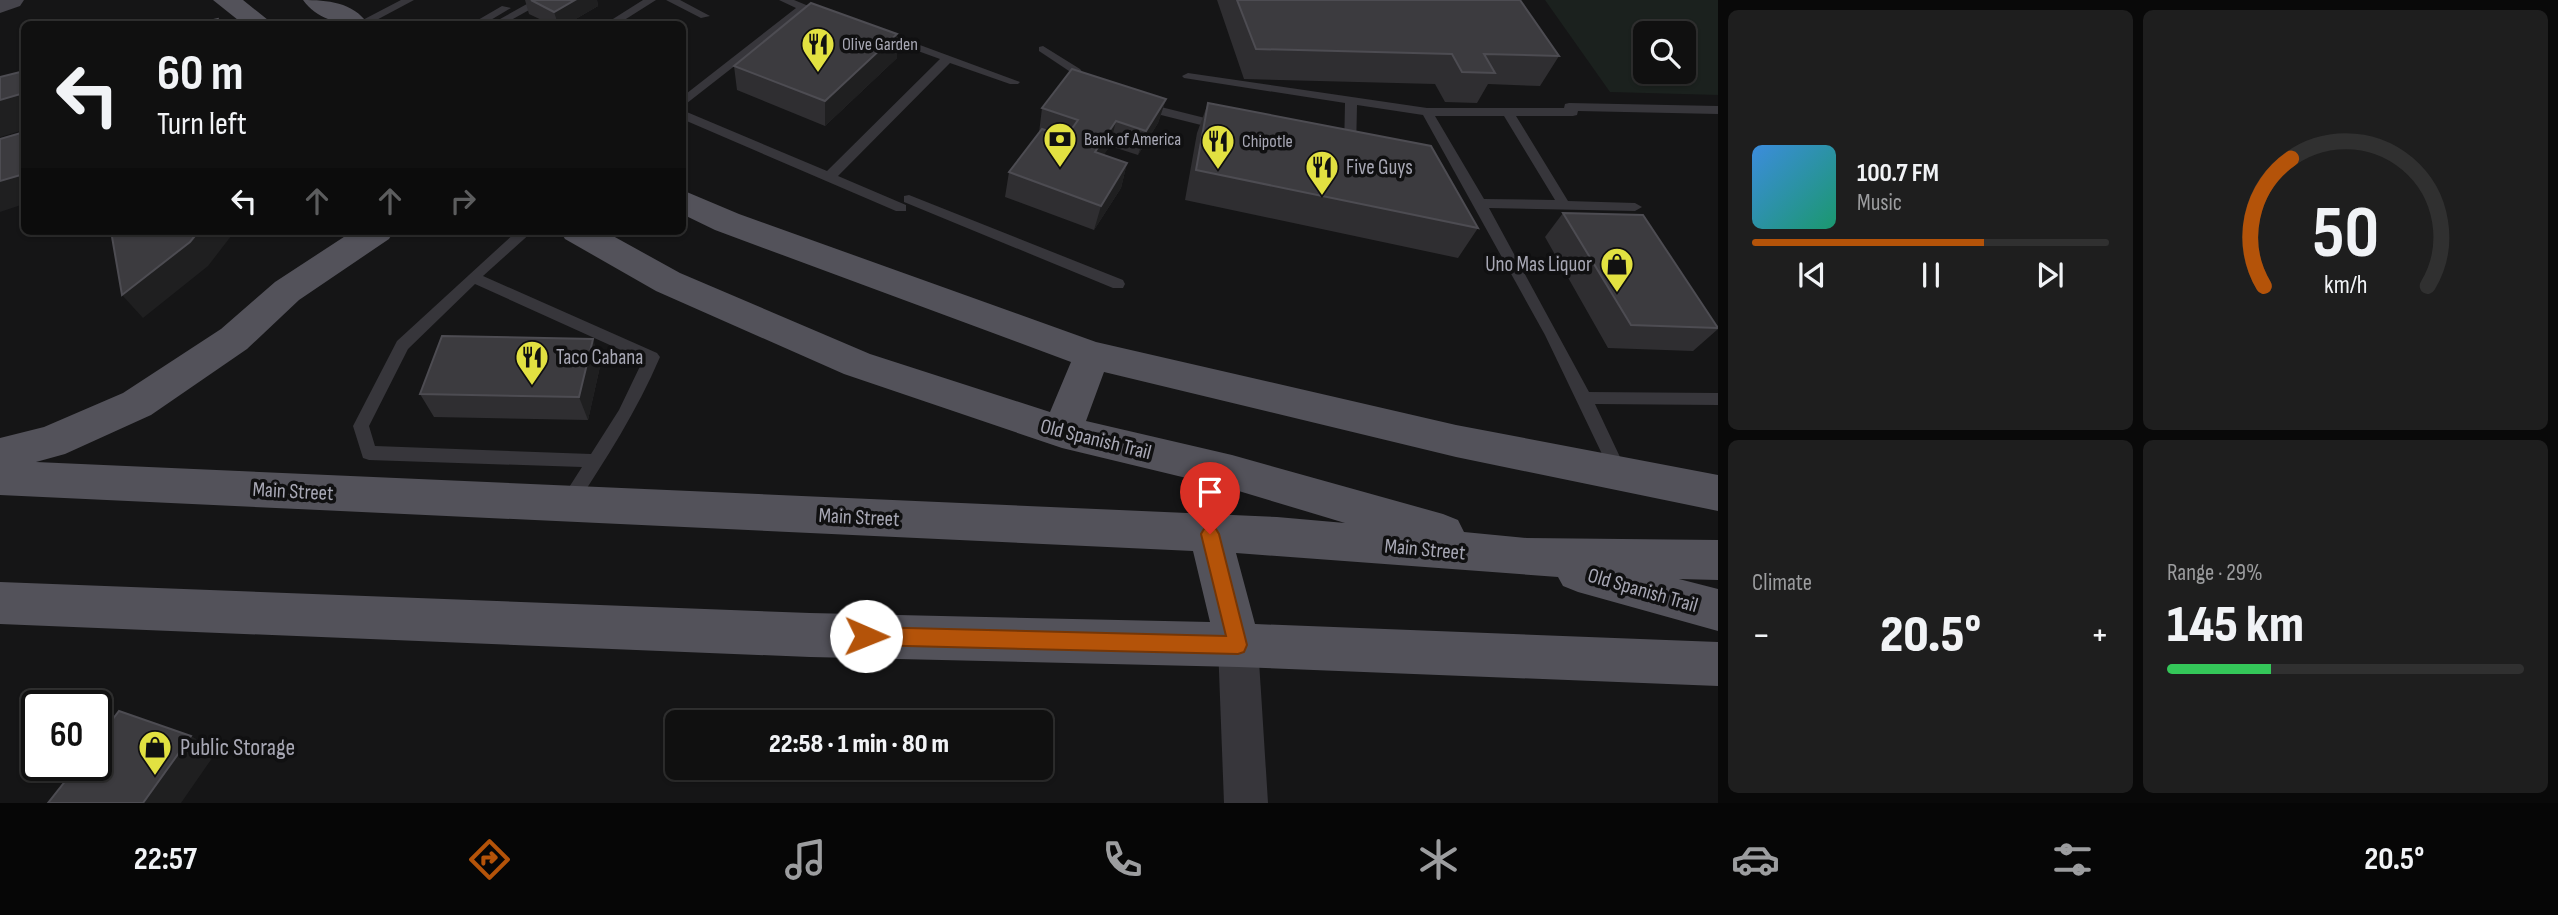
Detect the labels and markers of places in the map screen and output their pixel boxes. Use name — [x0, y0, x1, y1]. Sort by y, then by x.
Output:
restaurant icon: Olive Garden — [799, 25, 837, 74]
place label: Olive Garden — [842, 34, 918, 55]
bank icon: Bank of America — [1041, 120, 1079, 169]
restaurant icon: Chipotle — [1199, 122, 1237, 171]
place label: Bank of America — [1084, 129, 1181, 150]
place label: Chipotle — [1242, 131, 1293, 152]
restaurant icon: Five Guys — [1303, 148, 1341, 197]
place label: Five Guys — [1346, 155, 1413, 180]
shop icon: Uno Mas Liquor — [1598, 245, 1636, 294]
place label: Uno Mas Liquor — [1485, 252, 1592, 277]
restaurant icon: Taco Cabana — [513, 338, 551, 387]
place label: Taco Cabana — [556, 345, 643, 370]
pin — [1180, 462, 1240, 534]
shop icon: Public Storage — [136, 728, 174, 777]
place label: Public Storage — [180, 733, 295, 762]

